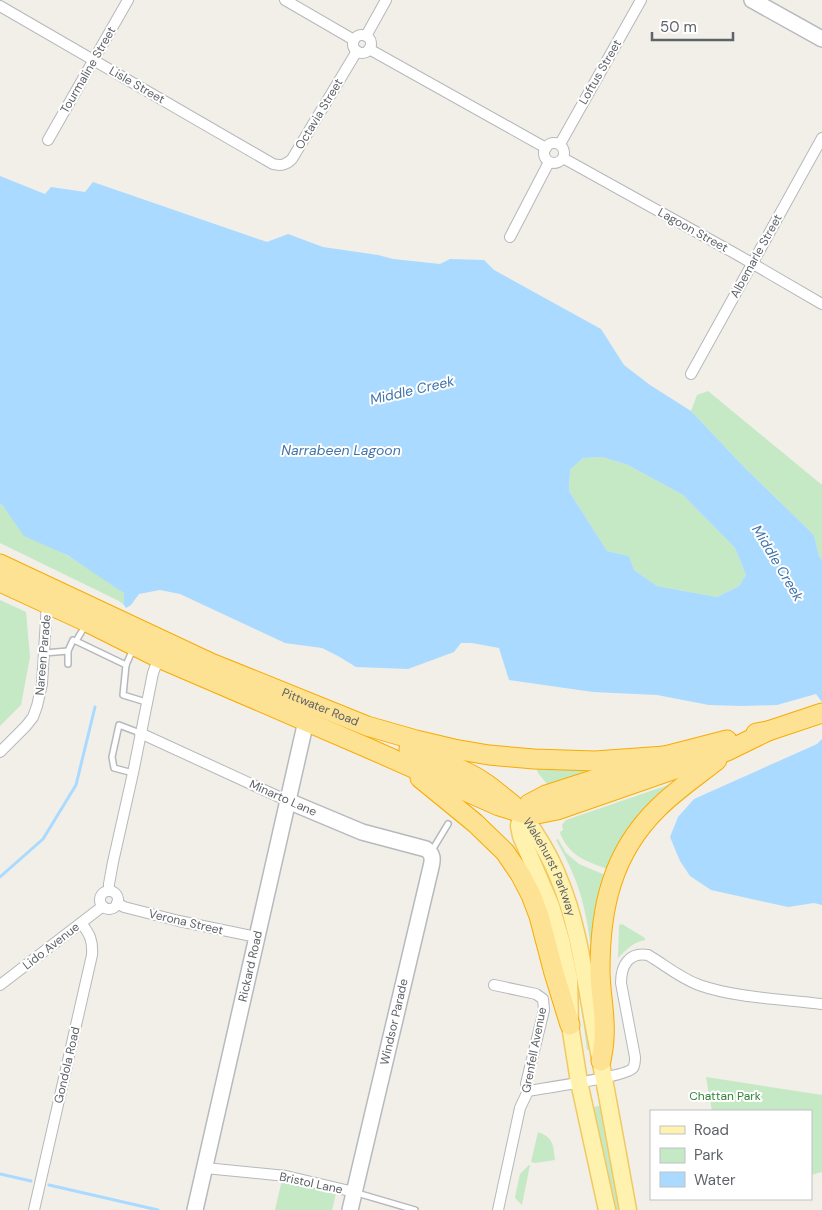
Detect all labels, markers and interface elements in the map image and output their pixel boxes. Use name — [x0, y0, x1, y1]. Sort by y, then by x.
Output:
scale bar — [652, 10, 733, 42]
text: 50 m — [660, 17, 697, 37]
street label: Tourmaline Street — [57, 23, 120, 116]
street label: Loftus Street — [575, 37, 625, 107]
street label: Lisle Street — [106, 63, 168, 108]
street label: Octavia Street — [292, 75, 347, 152]
street label: Lagoon Street — [655, 204, 731, 256]
street label: Albemarle Street — [726, 211, 786, 301]
water label: Middle Creek — [368, 371, 457, 408]
water label: Narrabeen Lagoon — [281, 441, 401, 459]
water label: Middle Creek — [748, 522, 808, 605]
street label: Nareen Parade — [31, 614, 55, 696]
street label: Pittwater Road — [280, 684, 361, 730]
street label: Minarto Lane — [247, 776, 319, 820]
street label: Wakehurst Parkway — [519, 815, 580, 918]
street label: Verona Street — [147, 906, 225, 938]
street label: Lido Avenue — [19, 919, 83, 973]
street label: Rickard Road — [235, 929, 266, 1003]
street label: Windsor Parade — [376, 977, 412, 1067]
street label: Grenfell Avenue — [518, 1006, 550, 1094]
street label: Gondola Road — [50, 1025, 84, 1105]
park label: Chattan Park — [689, 1088, 761, 1104]
legend — [650, 1110, 812, 1200]
text: Road — [694, 1120, 729, 1140]
text: Park — [694, 1145, 724, 1165]
street label: Bristol Lane — [278, 1168, 344, 1198]
text: Water — [694, 1170, 736, 1190]

